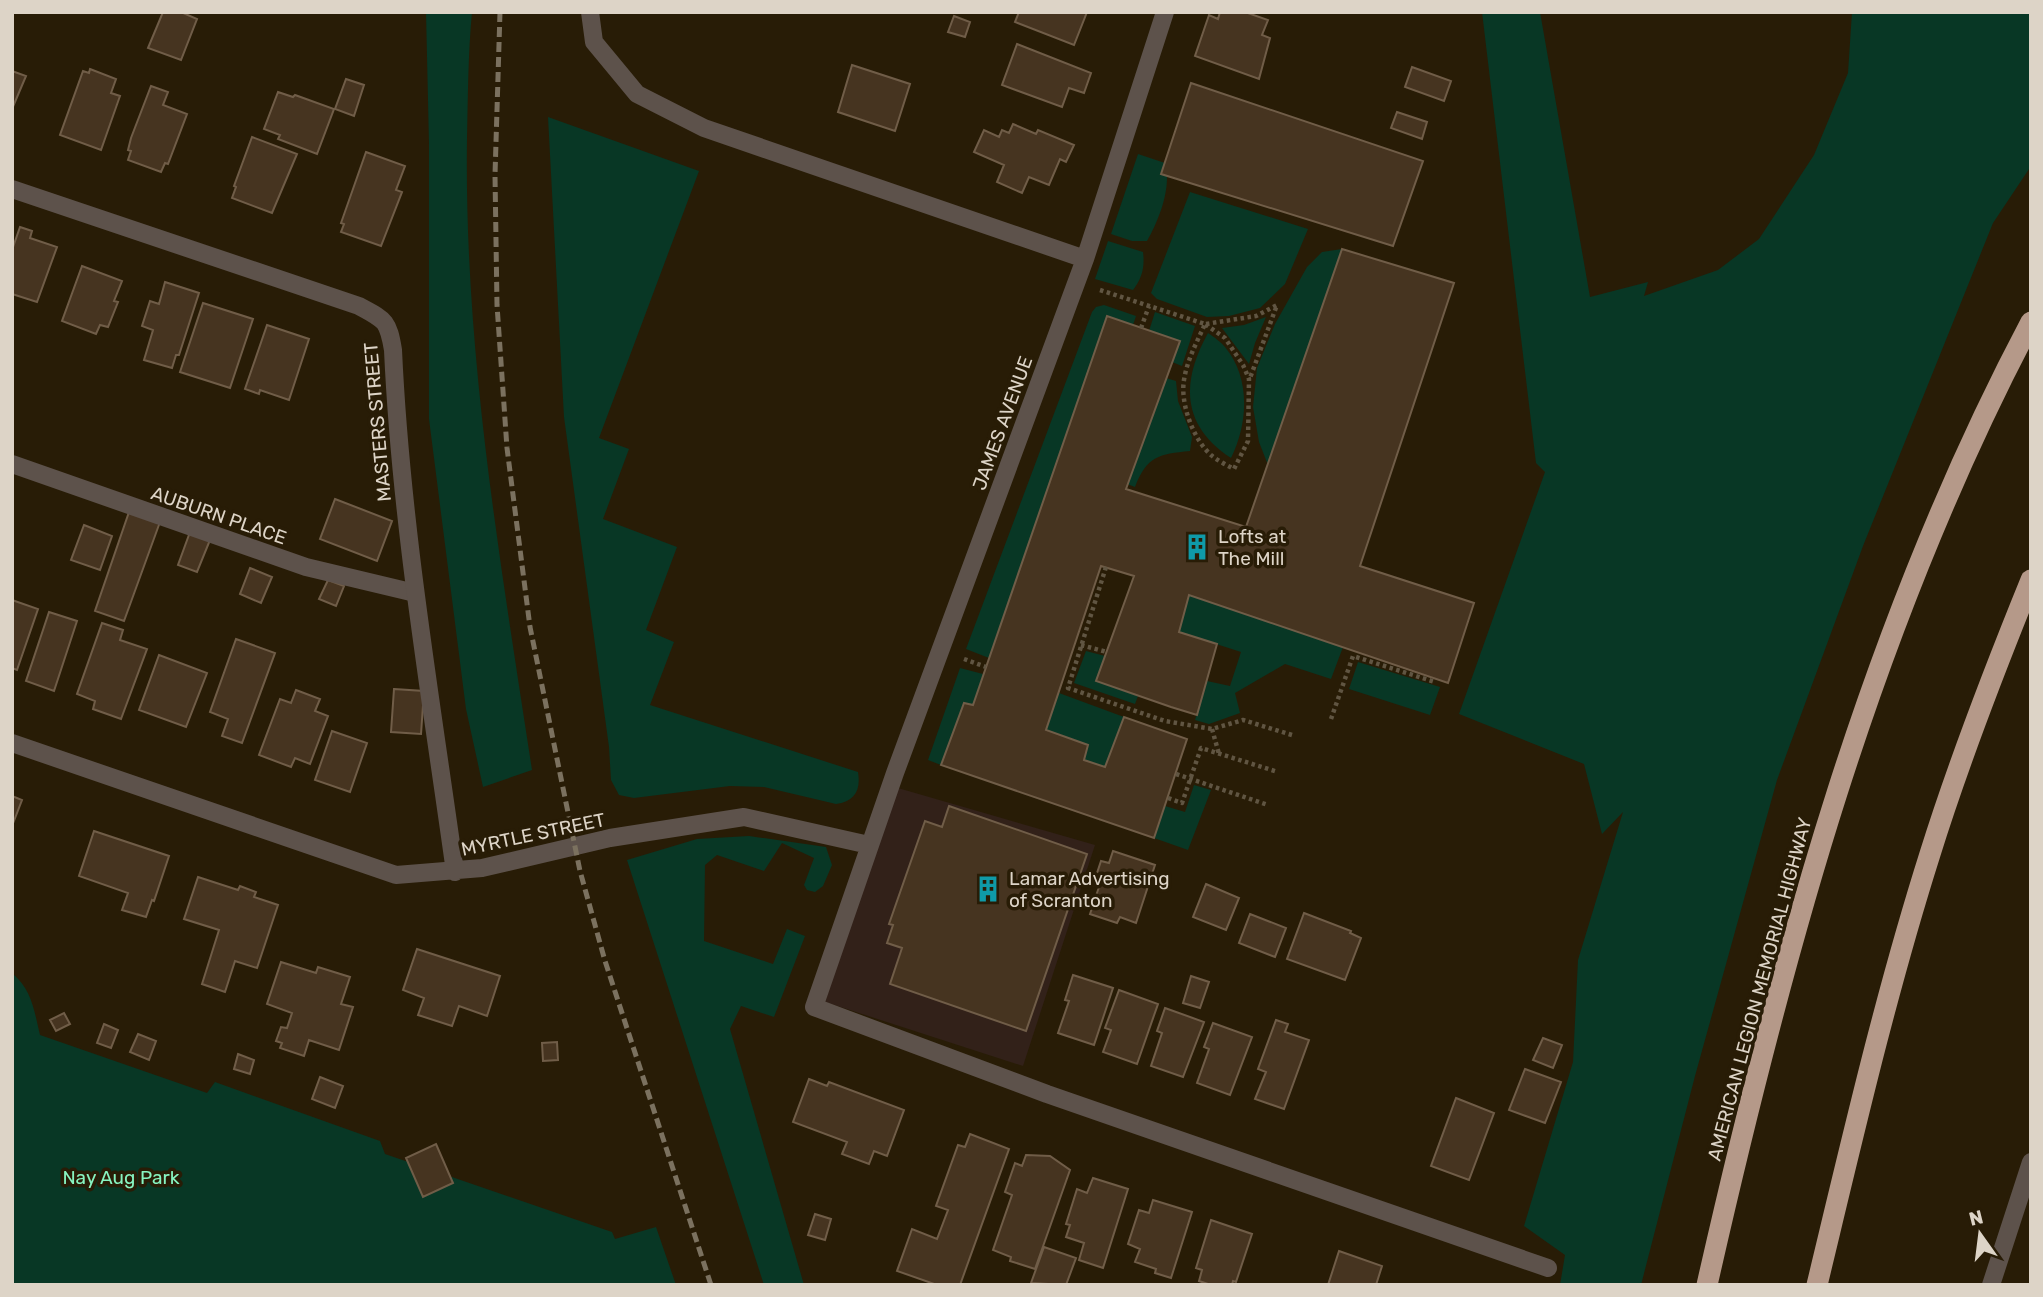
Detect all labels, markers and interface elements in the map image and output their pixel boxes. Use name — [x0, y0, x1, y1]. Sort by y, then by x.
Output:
street label: MASTERS STREET — [359, 341, 396, 503]
street label: JAMES AVENUE — [968, 353, 1037, 493]
street label: AUBURN PLACE — [148, 482, 290, 549]
place label: Lofts at The Mill — [1218, 525, 1287, 570]
building icon: Lofts at The Mill — [1182, 532, 1212, 562]
street label: MYRTLE STREET — [459, 808, 607, 861]
street label: AMERICAN LEGION MEMORIAL HIGHWAY — [1703, 815, 1816, 1163]
place label: Lamar Advertising of Scranton — [1009, 867, 1170, 912]
building icon: Lamar Advertising of Scranton — [973, 874, 1003, 904]
park label: Nay Aug Park — [62, 1166, 180, 1189]
north arrow — [1945, 1199, 2015, 1269]
text: N — [1967, 1205, 1985, 1231]

